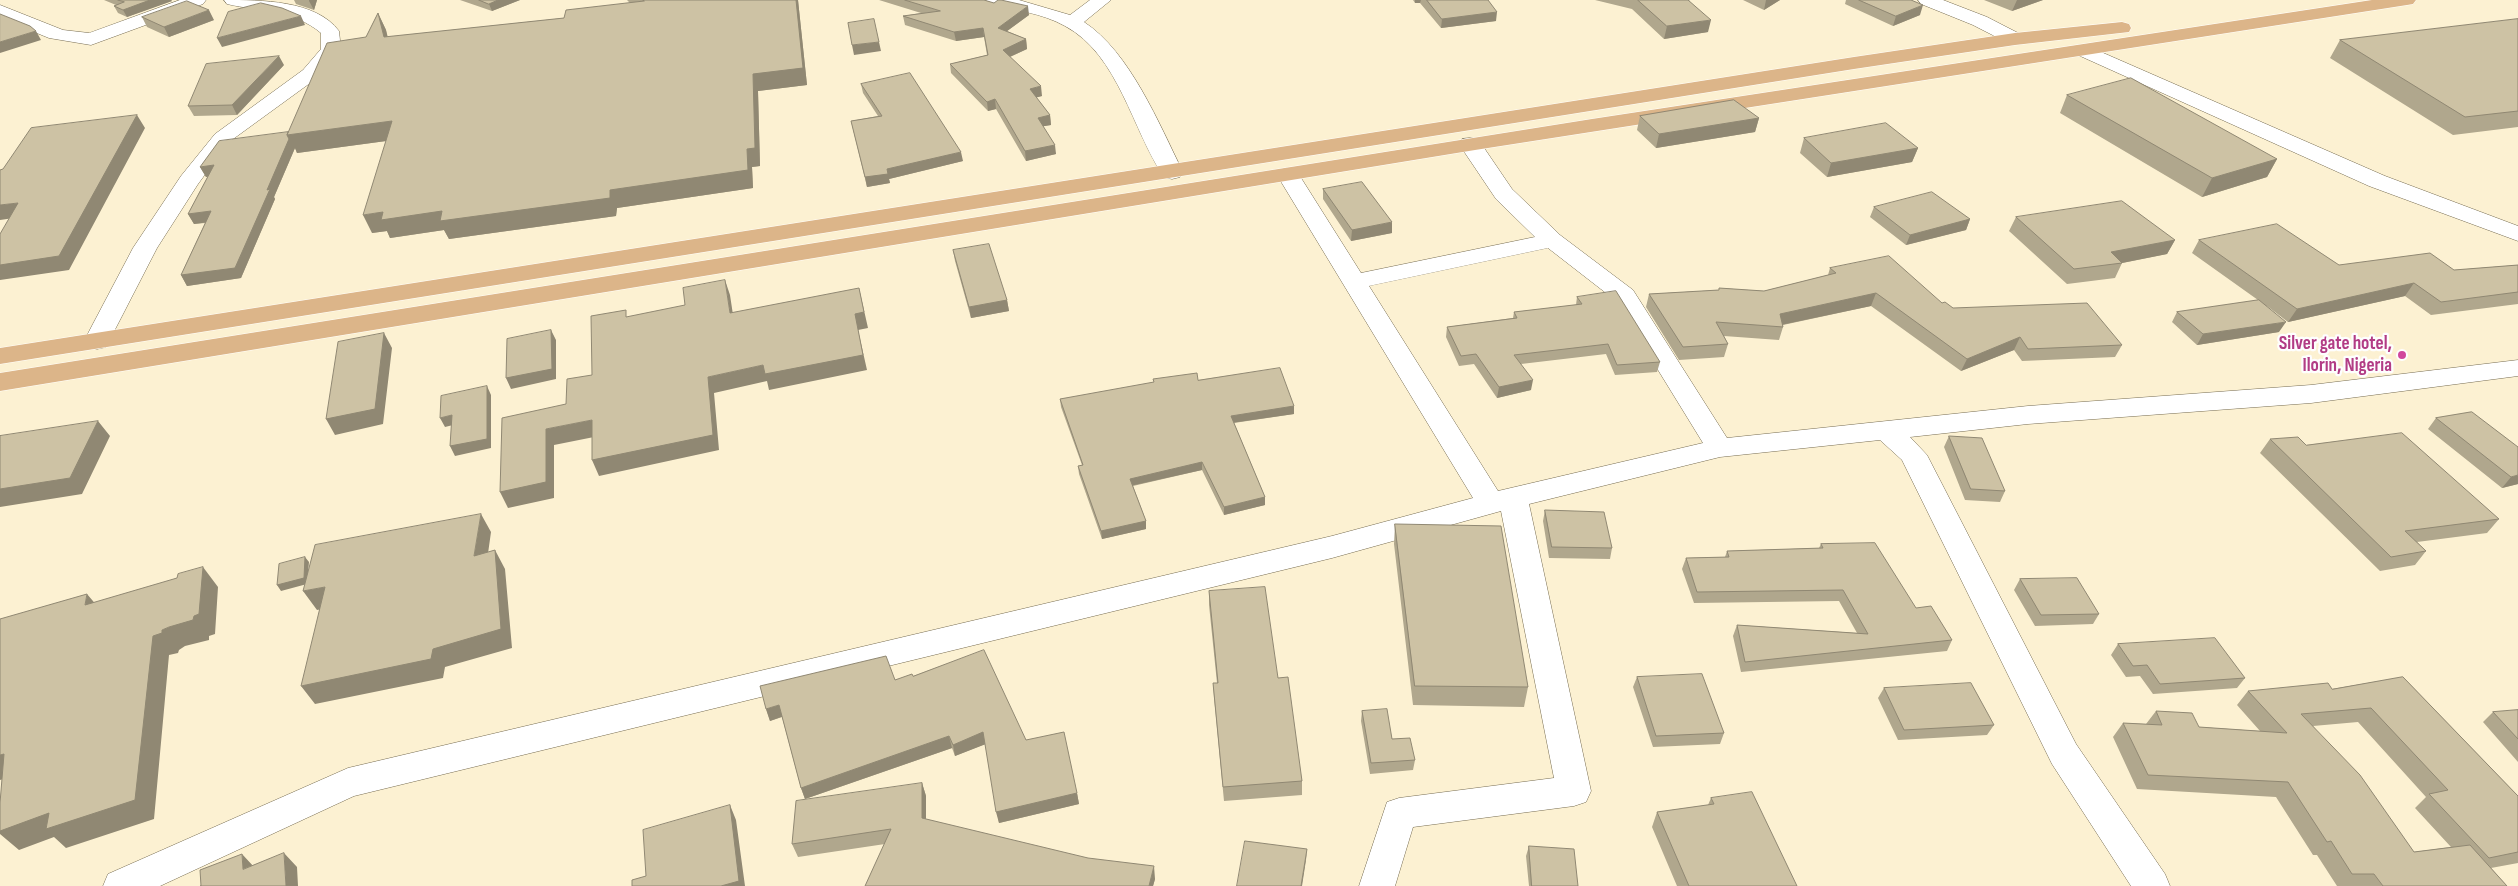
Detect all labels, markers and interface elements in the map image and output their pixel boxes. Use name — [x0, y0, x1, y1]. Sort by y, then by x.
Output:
place label: Silver gate hotel, Ilorin, Nigeria — [2279, 333, 2392, 377]
marker: Silver gate hotel, Ilorin, Nigeria — [2396, 349, 2408, 361]

